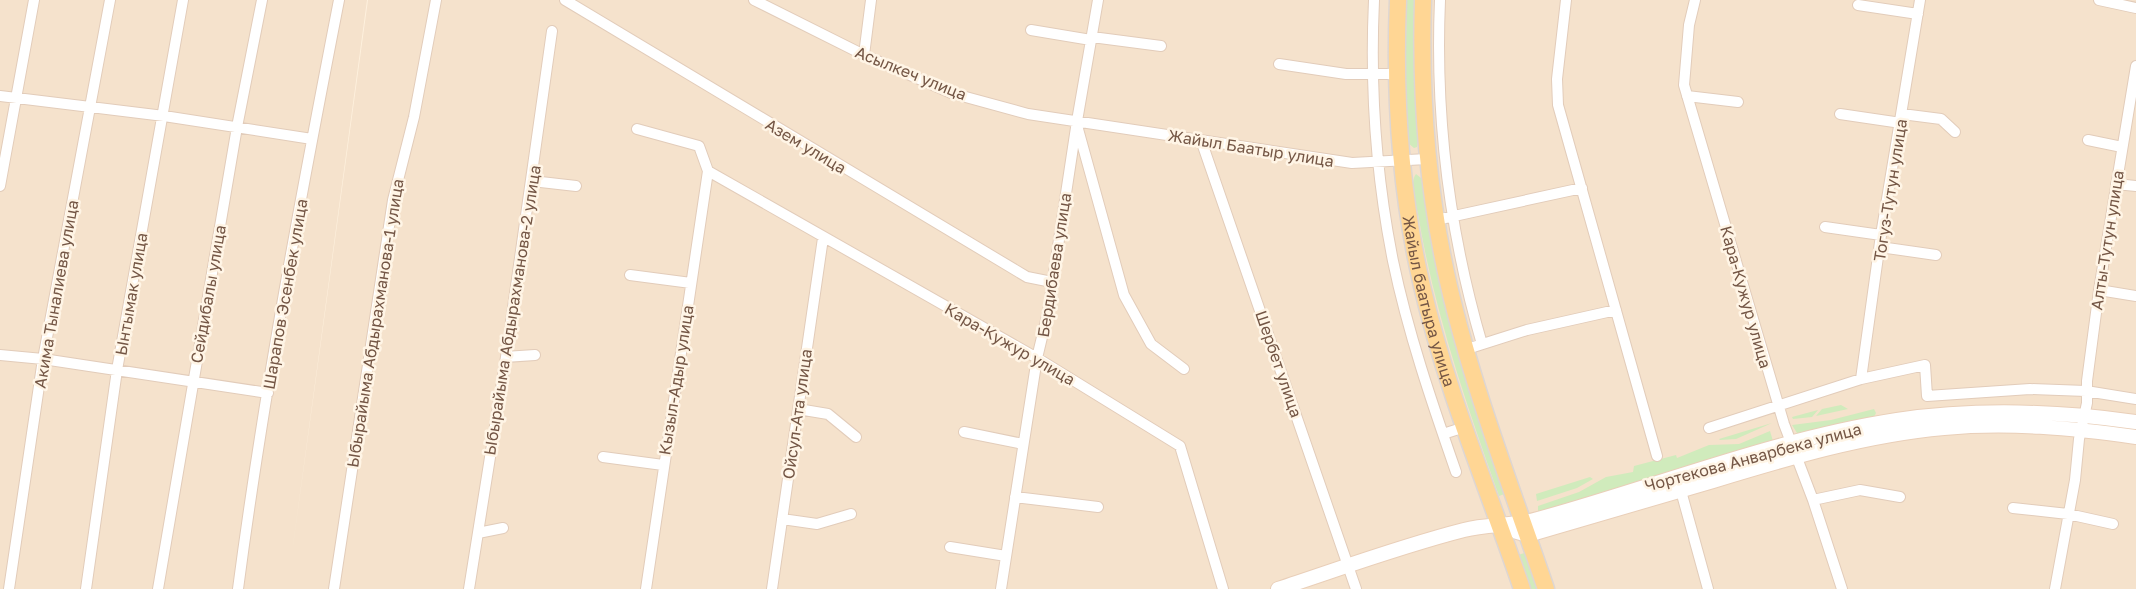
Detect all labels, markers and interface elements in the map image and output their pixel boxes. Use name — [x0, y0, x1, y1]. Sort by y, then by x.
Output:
street label: Асылкеч улица — [852, 42, 970, 104]
street label: Азем улица — [762, 114, 850, 178]
street label: Тогуз-Тутун улица — [1869, 117, 1911, 263]
street label: Жайыл Баатыр улица — [1167, 125, 1335, 171]
street label: Ыбырайыма Абдырахманова-2 улица — [479, 163, 545, 457]
street label: Алты-Тутун улица — [2086, 169, 2128, 311]
street label: Ыбырайыма Абдырахманова-1 улица — [342, 177, 408, 469]
street label: Бердибаева улица — [1033, 191, 1075, 339]
street label: Шарапов Эсенбек улица — [258, 197, 312, 391]
street label: Акима Тыналиева улица — [30, 198, 82, 390]
street label: Жайыл баатыра улица — [1399, 214, 1460, 389]
street label: Сейдибалы улица — [186, 223, 230, 365]
street label: Кара-Кужур улица — [1716, 223, 1776, 371]
street label: Ынтымак улица — [110, 231, 152, 357]
street label: Кара-Кужур улица — [941, 298, 1079, 390]
street label: Кызыл-Адыр улица — [654, 304, 698, 456]
street label: Шербет улица — [1251, 308, 1307, 420]
street label: Ойсул-Ата улица — [778, 348, 816, 480]
street label: Чортекова Анварбека улица — [1642, 418, 1864, 496]

